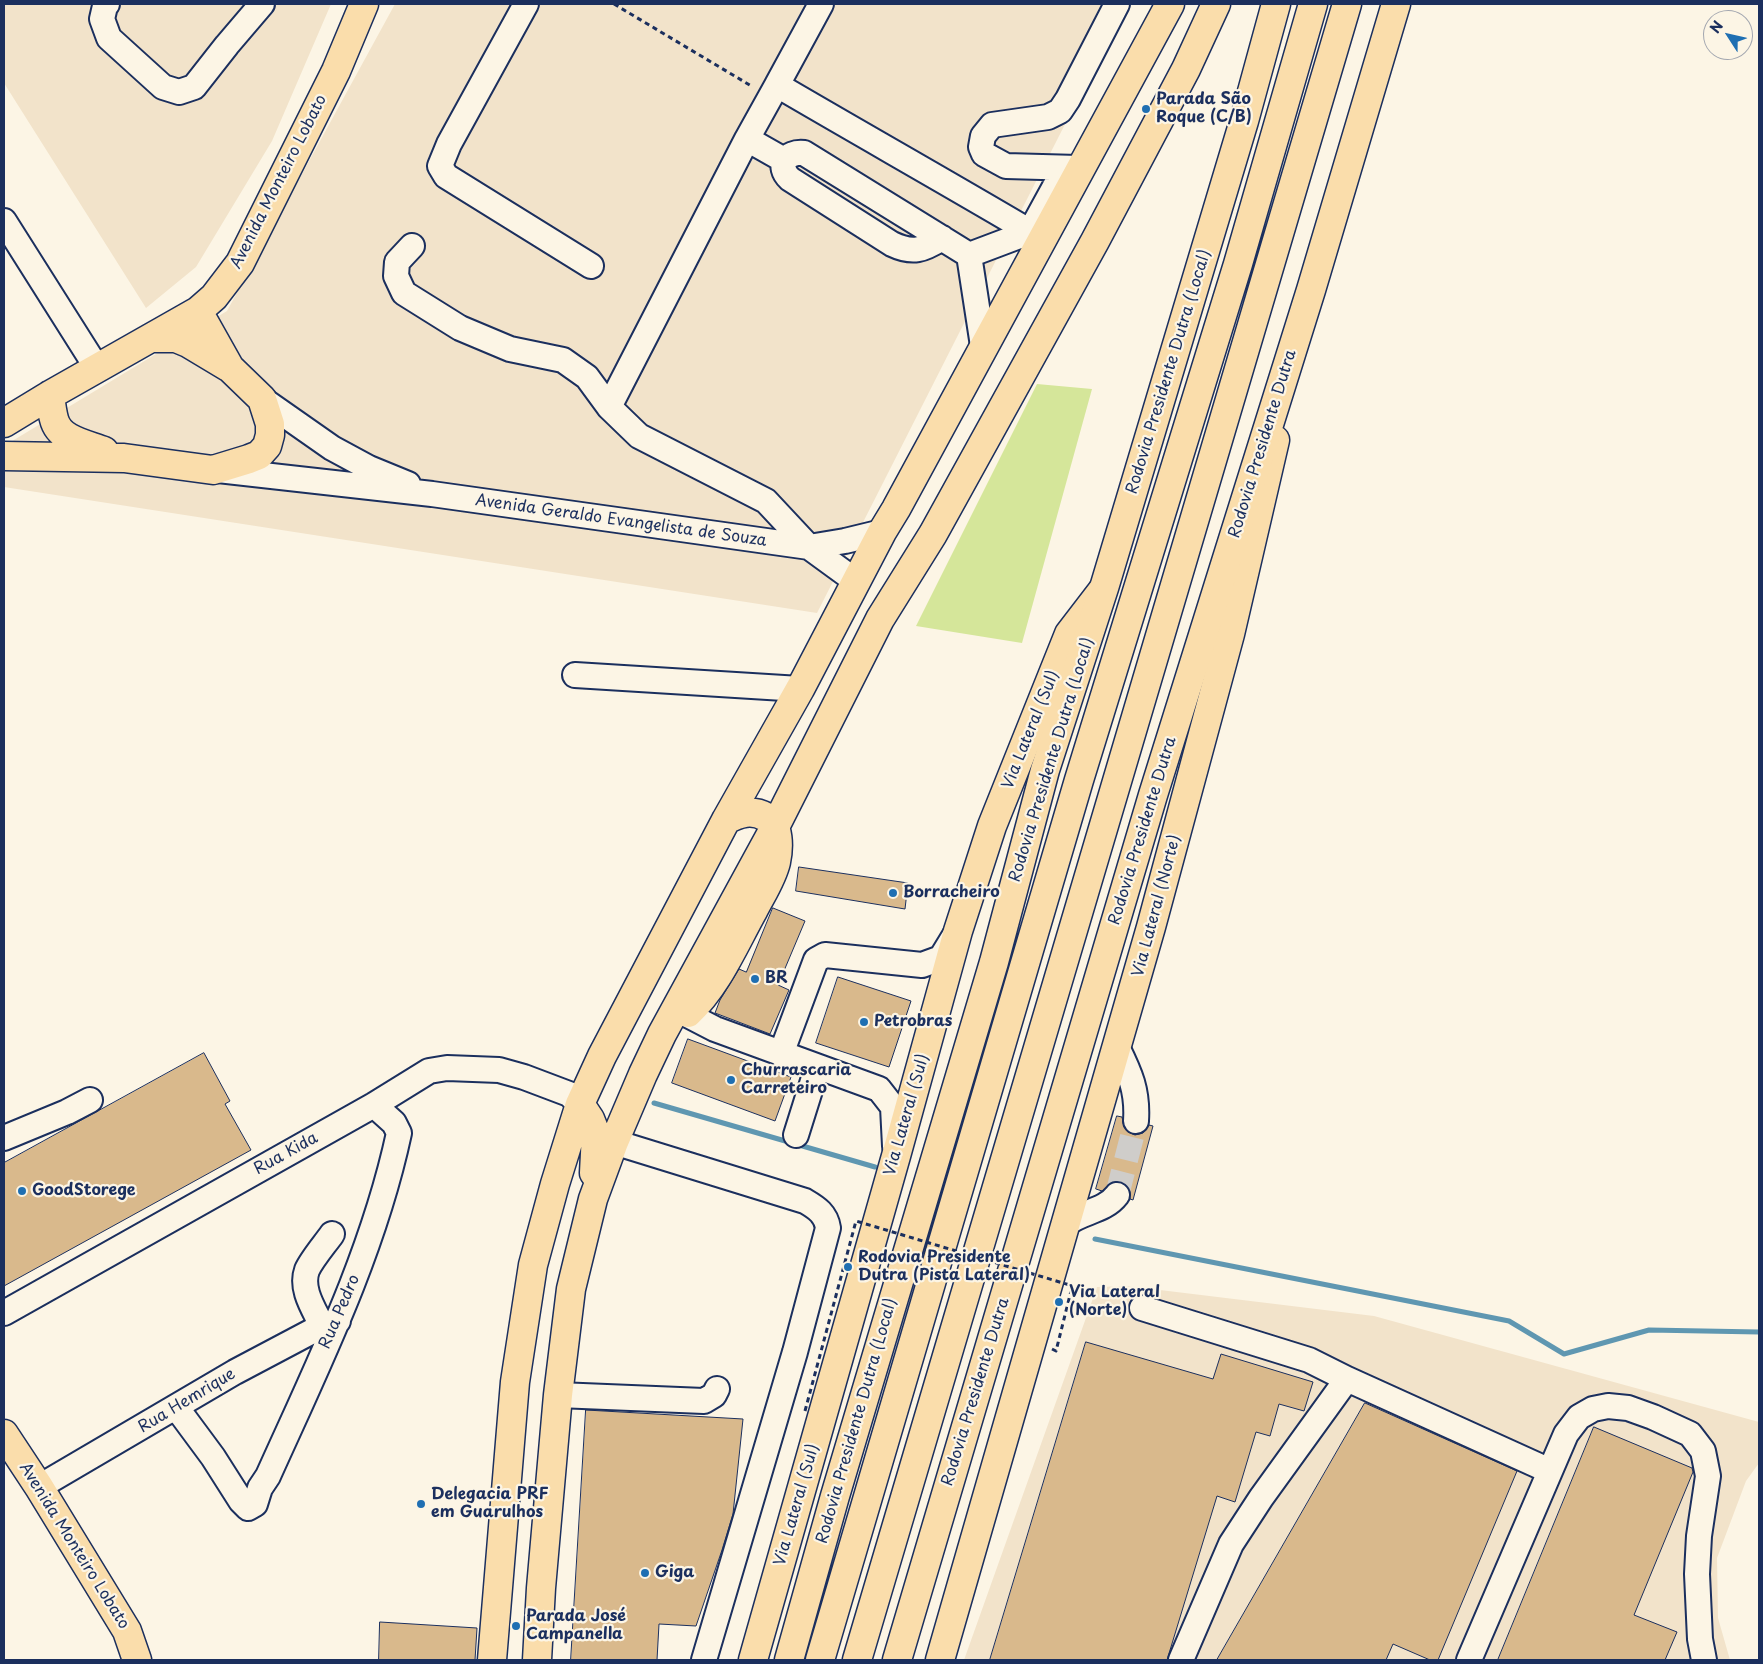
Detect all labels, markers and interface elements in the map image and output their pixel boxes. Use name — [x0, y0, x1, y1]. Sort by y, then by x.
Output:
north arrow — [1703, 10, 1753, 60]
text: N — [1704, 16, 1728, 37]
place label: Parada São Roque (C/B) — [1156, 90, 1252, 128]
street label: Avenida Monteiro Lobato — [227, 92, 331, 272]
marker: Parada São Roque (C/B) — [1140, 103, 1152, 115]
street label: Rodovia Presidente Dutra (Local) — [1123, 248, 1215, 496]
street label: Rodovia Presidente Dutra — [1225, 347, 1301, 541]
street label: Avenida Geraldo Evangelista de Souza — [474, 491, 768, 551]
street label: Rodovia Presidente Dutra (Local) — [1006, 636, 1098, 884]
street label: Via Lateral (Sul) — [999, 668, 1063, 792]
street label: Rodovia Presidente Dutra — [1105, 734, 1181, 928]
street label: Via Lateral (Norte) — [1129, 833, 1185, 979]
place label: Borracheiro — [903, 883, 1000, 903]
marker: Borracheiro — [887, 887, 899, 899]
place label: BR — [765, 969, 788, 989]
marker: BR — [749, 973, 761, 985]
place label: Petrobras — [874, 1012, 952, 1032]
marker: Petrobras — [858, 1016, 870, 1028]
street label: Via Lateral (Sul) — [880, 1052, 934, 1178]
place label: Churrascaria Carreteiro — [741, 1061, 851, 1099]
marker: Churrascaria Carreteiro — [725, 1074, 737, 1086]
street label: Rua Kida — [251, 1129, 321, 1179]
place label: GoodStorege — [32, 1181, 136, 1201]
marker: GoodStorege — [16, 1185, 28, 1197]
place label: Rodovia Presidente Dutra (Pista Lateral) — [858, 1248, 1030, 1286]
marker: Rodovia Presidente Dutra (Pista Lateral) — [842, 1261, 854, 1273]
street label: Rua Pedro — [316, 1272, 364, 1352]
place label: Via Lateral (Norte) — [1069, 1283, 1160, 1321]
street label: Rodovia Presidente Dutra — [938, 1295, 1014, 1489]
street label: Rodovia Presidente Dutra (Local) — [813, 1296, 901, 1546]
marker: Via Lateral (Norte) — [1053, 1296, 1065, 1308]
street label: Rua Hemrique — [135, 1364, 239, 1438]
street label: Via Lateral (Sul) — [770, 1442, 824, 1568]
street label: Avenida Monteiro Lobato — [15, 1459, 133, 1633]
place label: Delegacia PRF em Guarulhos — [431, 1485, 548, 1523]
marker: Delegacia PRF em Guarulhos — [415, 1498, 427, 1510]
place label: Giga — [655, 1563, 695, 1583]
marker: Giga — [639, 1567, 651, 1579]
place label: Parada José Campanella — [526, 1607, 626, 1645]
marker: Parada José Campanella — [510, 1620, 522, 1632]

